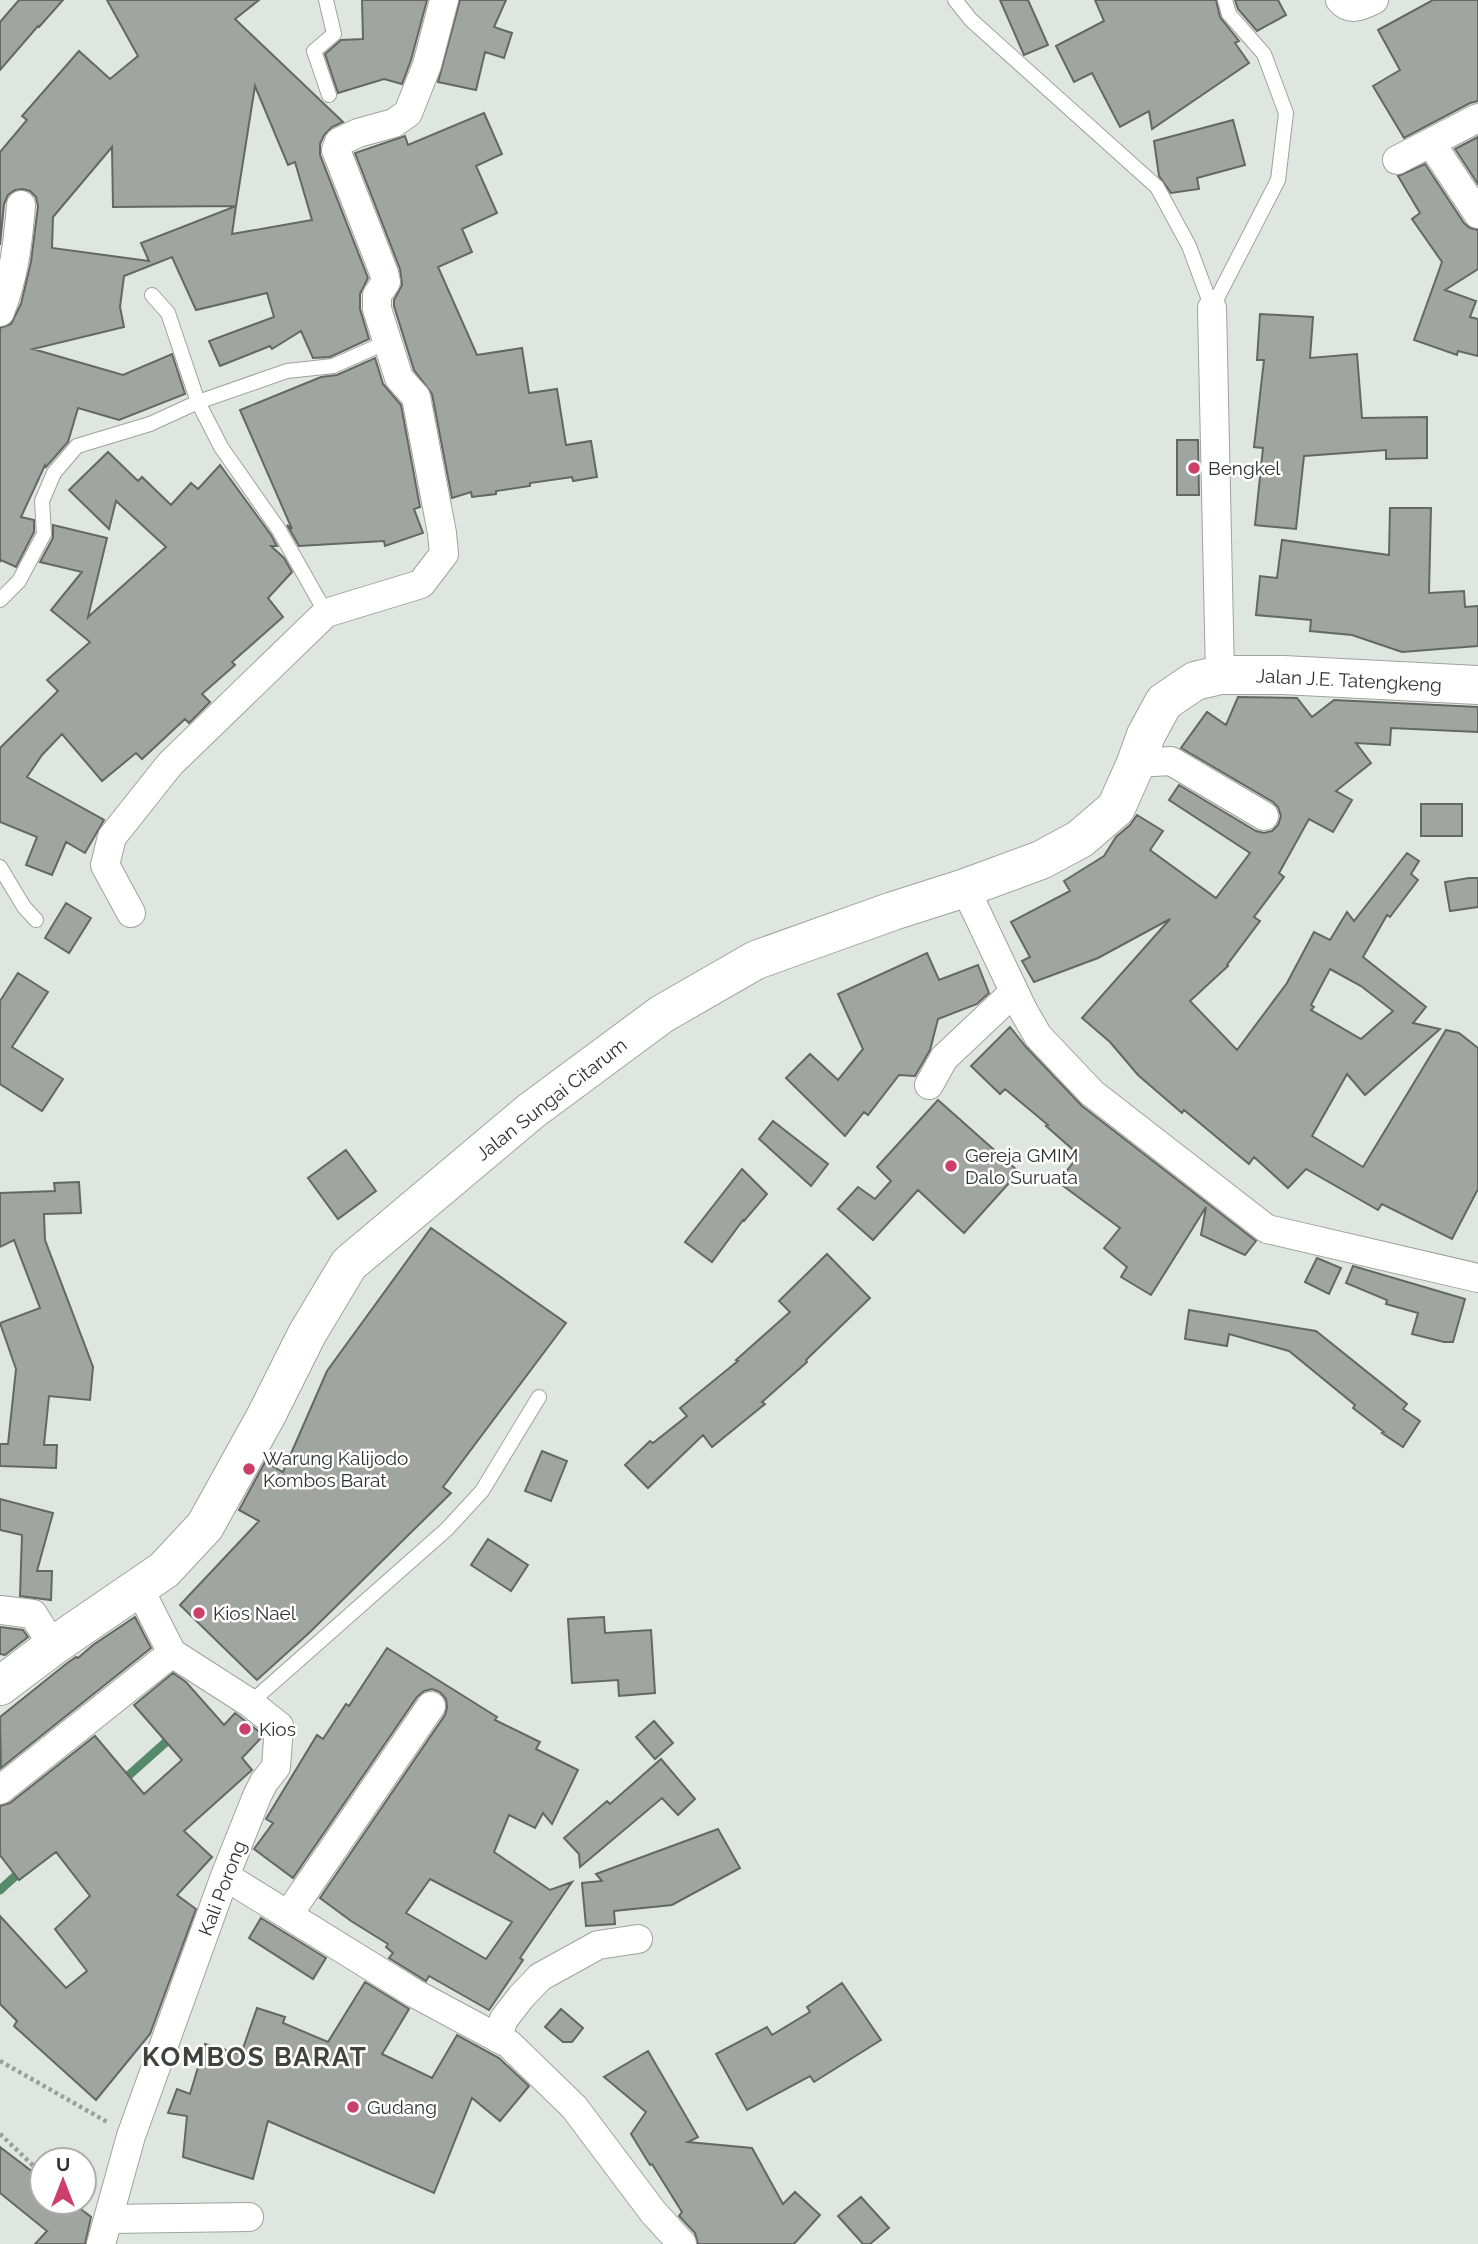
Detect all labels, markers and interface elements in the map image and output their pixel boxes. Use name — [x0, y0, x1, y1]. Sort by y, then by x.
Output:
place label: Bengkel — [1208, 457, 1281, 479]
marker: Bengkel — [1186, 460, 1202, 476]
street label: Jalan J.E. Tatengkeng — [1256, 664, 1442, 696]
street label: Jalan Sungai Citarum — [471, 1033, 631, 1165]
place label: Gereja GMIM Dalo Suruata — [965, 1144, 1078, 1188]
marker: Gereja GMIM Dalo Suruata — [943, 1158, 959, 1174]
place label: Warung Kalijodo Kombos Barat — [263, 1447, 408, 1491]
marker: Warung Kalijodo Kombos Barat — [241, 1461, 257, 1477]
place label: Kios Nael — [213, 1602, 297, 1624]
marker: Kios Nael — [191, 1605, 207, 1621]
place label: Kios — [259, 1718, 296, 1740]
marker: Kios — [237, 1721, 253, 1737]
street label: Kali Porong — [194, 1837, 250, 1939]
district label: KOMBOS BARAT — [142, 2042, 368, 2072]
place label: Gudang — [367, 2096, 437, 2118]
marker: Gudang — [345, 2099, 361, 2115]
north arrow — [28, 2146, 98, 2216]
text: U — [56, 2153, 70, 2175]

